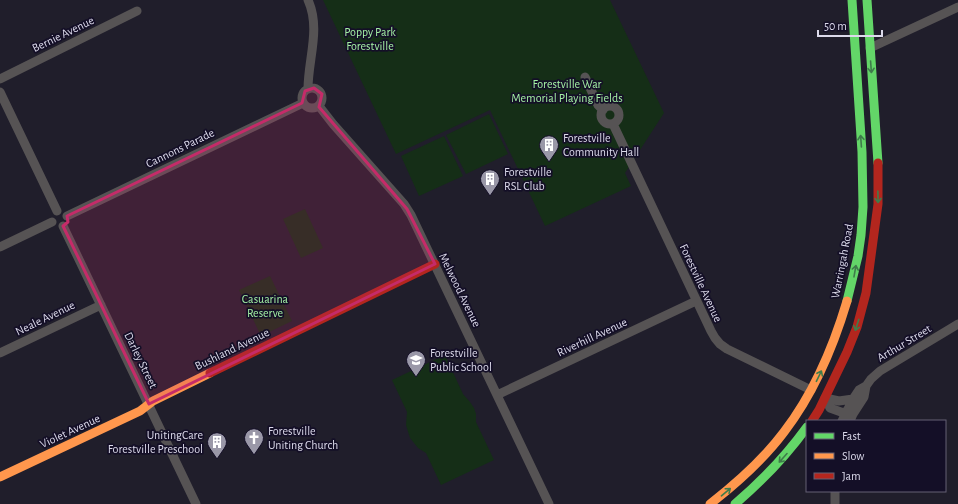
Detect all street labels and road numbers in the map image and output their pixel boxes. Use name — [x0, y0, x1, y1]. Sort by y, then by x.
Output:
street label: Bernie Avenue — [30, 14, 96, 54]
street label: Cannons Parade — [144, 126, 216, 170]
street label: Warringah Road — [829, 223, 855, 299]
street label: Forestville Avenue — [678, 242, 724, 324]
street label: Melwood Avenue — [437, 251, 483, 329]
street label: Neale Avenue — [13, 298, 77, 338]
street label: Riverhill Avenue — [555, 316, 629, 358]
street label: Arthur Street — [875, 322, 933, 364]
street label: Bushland Avenue — [193, 326, 271, 372]
street label: Darley Street — [121, 330, 160, 391]
street label: Violet Avenue — [38, 412, 102, 450]

